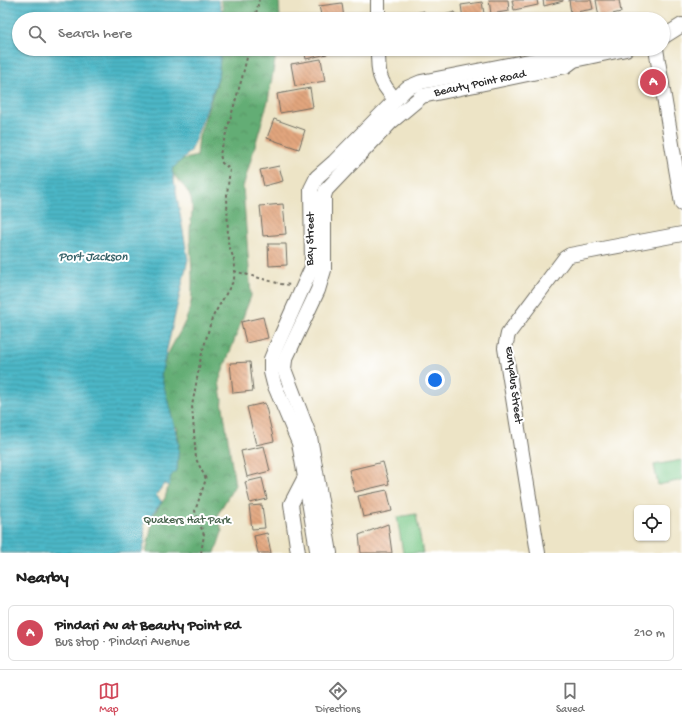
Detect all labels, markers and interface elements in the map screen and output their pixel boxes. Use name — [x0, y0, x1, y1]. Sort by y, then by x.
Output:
search box — [12, 12, 670, 56]
icon: search — [26, 23, 48, 45]
text: Search here — [58, 25, 132, 43]
street label: Beauty Point Road — [432, 67, 528, 101]
pin: A — [640, 67, 666, 97]
street label: Bay Street — [304, 211, 318, 267]
water label: Port Jackson — [59, 250, 128, 265]
street label: Euryalus Street — [501, 346, 525, 425]
your location — [425, 370, 445, 390]
map controls — [634, 505, 670, 541]
button: locate — [634, 505, 670, 541]
park label: Quakers Hat Park — [143, 514, 232, 528]
text: Nearby — [16, 569, 69, 589]
text: Pindari Av at Beauty Point Rd — [55, 617, 241, 635]
text: A — [26, 626, 34, 641]
text: 210 m — [634, 626, 665, 641]
text: Bus stop · Pindari Avenue — [55, 635, 190, 650]
tab: Map — [98, 680, 120, 716]
tab: Directions — [316, 680, 360, 716]
tab: Saved — [556, 680, 584, 716]

